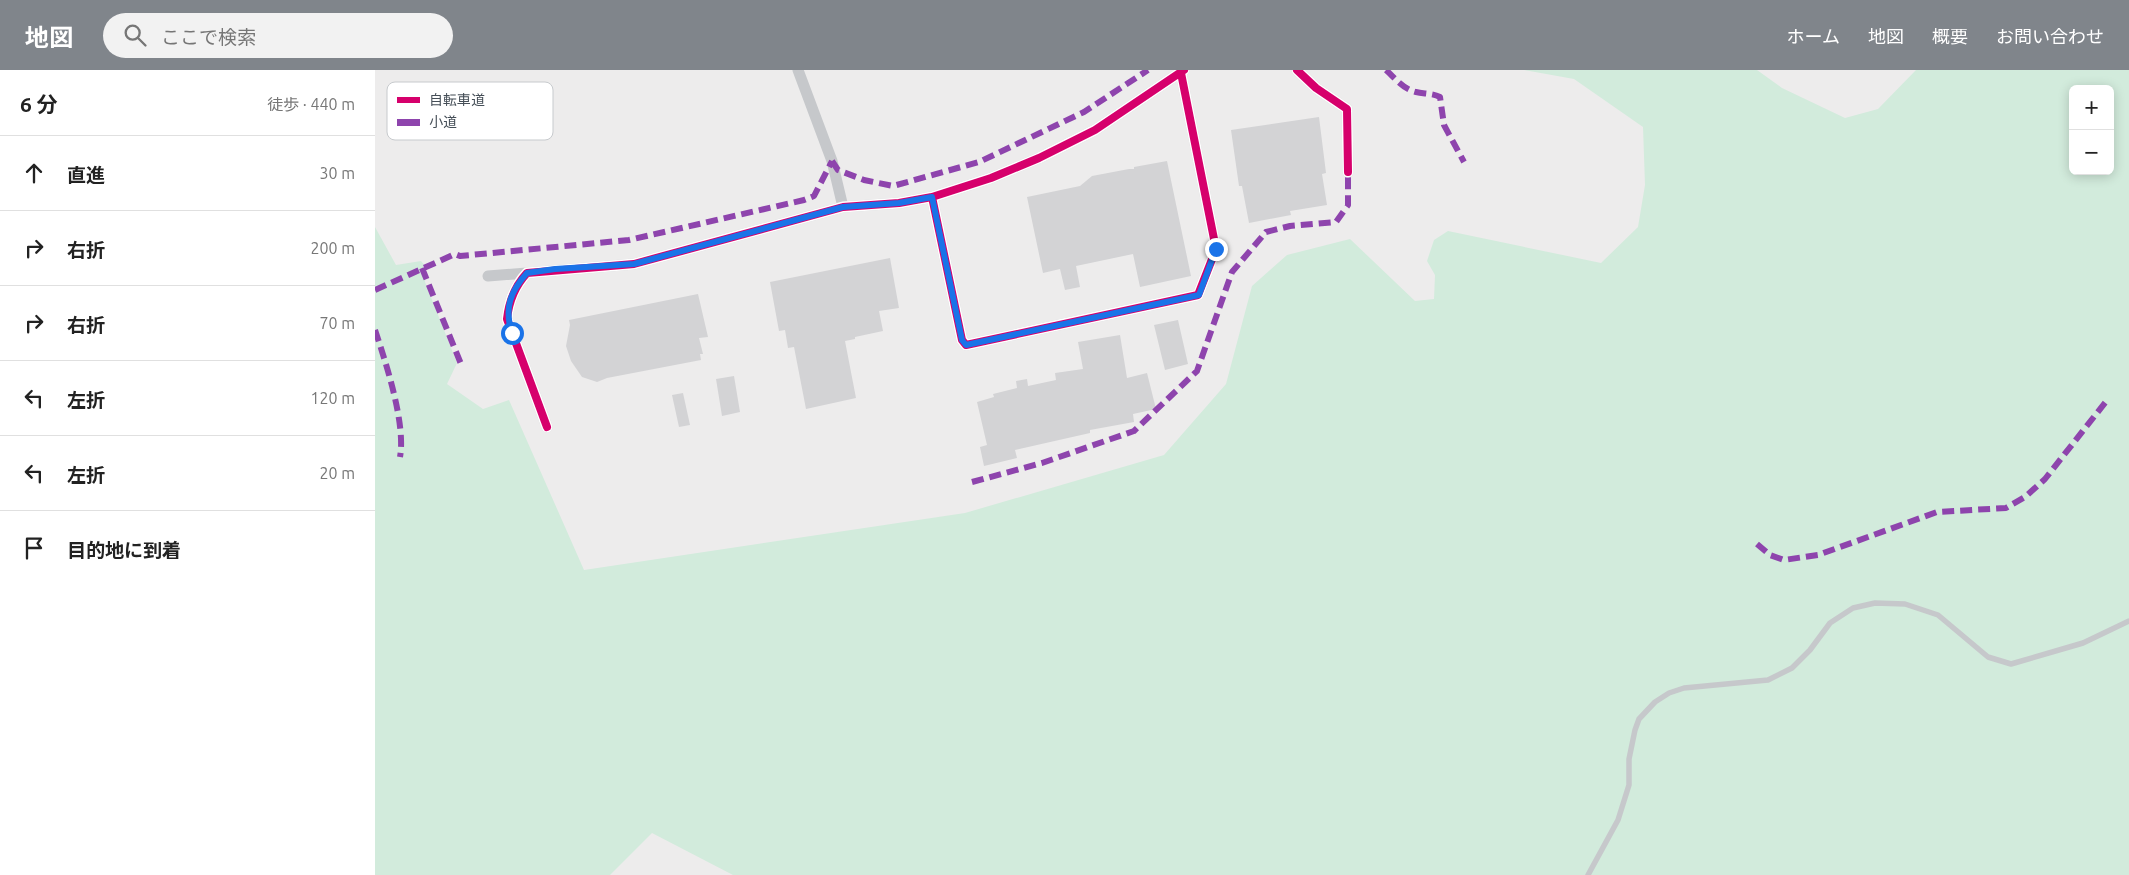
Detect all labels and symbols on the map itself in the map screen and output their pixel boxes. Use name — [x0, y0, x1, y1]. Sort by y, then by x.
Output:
legend — [387, 82, 553, 140]
text: 自転車道 — [429, 92, 485, 108]
text: 小道 — [429, 114, 457, 130]
route end — [1205, 238, 1228, 261]
route start — [501, 322, 524, 345]

